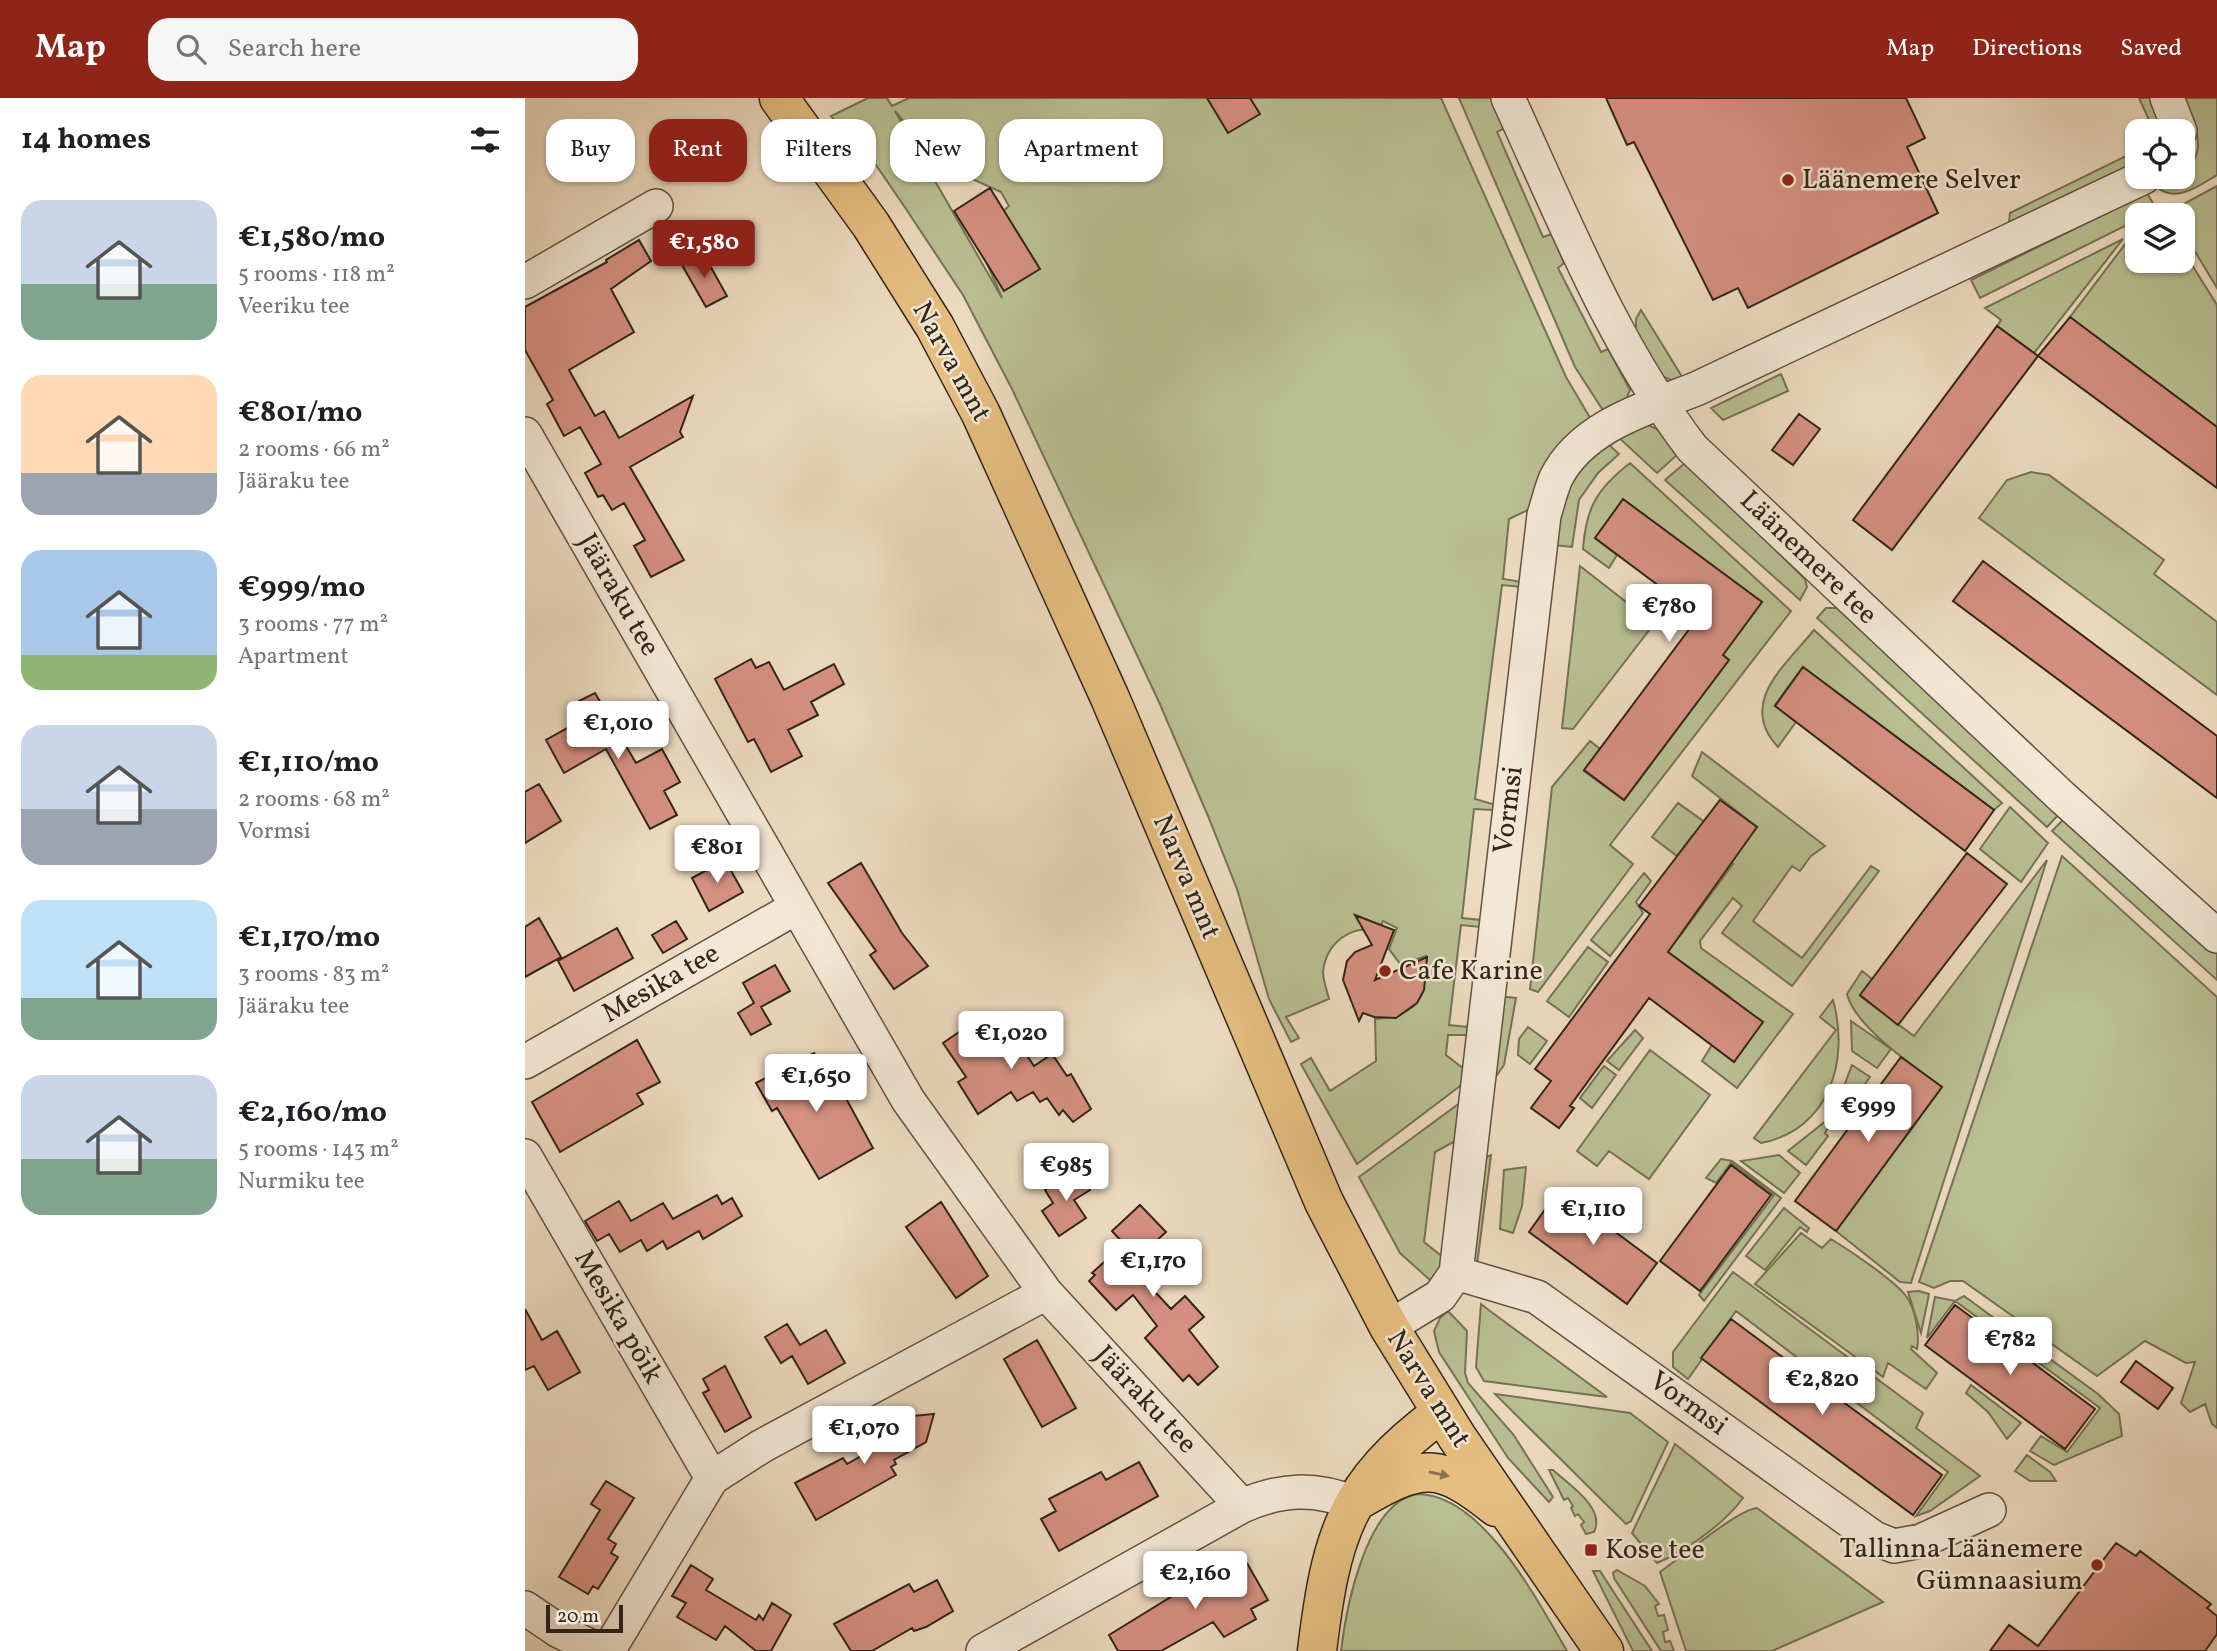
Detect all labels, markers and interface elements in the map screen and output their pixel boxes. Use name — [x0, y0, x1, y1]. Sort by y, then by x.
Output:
search box — [148, 18, 638, 81]
text: Map — [35, 26, 106, 72]
icon: search — [172, 30, 210, 68]
text: Search here — [228, 31, 361, 67]
text: Map — [1886, 32, 1934, 66]
text: Directions — [1972, 32, 2082, 66]
text: Saved — [2120, 32, 2182, 66]
text: 14 homes — [21, 119, 151, 161]
chip: Buy — [546, 119, 635, 182]
chip: Rent — [649, 119, 747, 182]
chip: Filters — [761, 119, 876, 182]
chip: New — [890, 119, 985, 182]
chip: Apartment — [999, 119, 1163, 182]
map controls — [2125, 119, 2195, 273]
button: locate — [2125, 119, 2195, 189]
icon: filters — [466, 121, 504, 159]
place label: Läänemere Selver — [1802, 161, 2021, 200]
marker: Läänemere Selver — [1780, 172, 1796, 188]
button: layers — [2125, 203, 2195, 273]
text: €1,580/mo — [238, 217, 385, 259]
pin: €1,580 — [647, 220, 761, 280]
text: €1,580 — [669, 227, 739, 259]
icon: home — [77, 228, 161, 312]
text: 5 rooms · 118 m² — [238, 259, 395, 291]
text: Veeriku tee — [238, 291, 350, 323]
street label: Narva mnt — [902, 295, 1000, 429]
text: €801/mo — [238, 392, 362, 434]
icon: home — [77, 403, 161, 487]
text: 2 rooms · 66 m² — [238, 434, 390, 466]
text: Jääraku tee — [238, 466, 349, 498]
street label: Läänemere tee — [1730, 482, 1886, 634]
street label: Jääraku tee — [567, 527, 669, 663]
text: €999/mo — [238, 567, 365, 609]
icon: home — [77, 578, 161, 662]
pin: €780 — [1628, 584, 1710, 644]
text: €780 — [1642, 591, 1696, 623]
text: 3 rooms · 77 m² — [238, 609, 388, 641]
text: Apartment — [238, 641, 349, 673]
pin: €1,010 — [561, 702, 675, 761]
text: €1,010 — [583, 708, 653, 740]
text: €1,110/mo — [238, 742, 379, 784]
icon: home — [77, 753, 161, 837]
street label: Vormsi — [1484, 764, 1534, 856]
text: 2 rooms · 68 m² — [238, 784, 390, 816]
street label: Narva mnt — [1142, 809, 1230, 945]
text: Vormsi — [238, 816, 311, 848]
pin: €801 — [676, 826, 758, 885]
text: €801 — [691, 832, 743, 864]
text: €1,170/mo — [238, 917, 380, 959]
icon: home — [77, 928, 161, 1012]
street label: Mesika tee — [595, 935, 727, 1033]
place label: Cafe Karine — [1399, 952, 1543, 991]
text: 3 rooms · 83 m² — [238, 959, 389, 991]
marker: Cafe Karine — [1377, 963, 1393, 979]
text: Jääraku tee — [238, 991, 349, 1023]
pin: €1,020 — [954, 1012, 1068, 1071]
text: €1,020 — [974, 1018, 1048, 1050]
pin: €1,650 — [759, 1054, 873, 1114]
text: €1,650 — [781, 1061, 851, 1093]
pin: €999 — [1827, 1084, 1909, 1144]
text: €999 — [1840, 1091, 1896, 1123]
text: €2,160/mo — [238, 1092, 387, 1134]
icon: home — [77, 1103, 161, 1187]
text: 5 rooms · 143 m² — [238, 1134, 399, 1166]
pin: €985 — [1025, 1144, 1107, 1203]
text: €985 — [1040, 1150, 1092, 1182]
text: Nurmiku tee — [238, 1166, 365, 1198]
pin: €1,110 — [1536, 1188, 1650, 1247]
text: €1,110 — [1560, 1194, 1626, 1226]
pin: €1,170 — [1096, 1240, 1210, 1299]
street label: Mesika põik — [564, 1243, 672, 1391]
text: €1,170 — [1120, 1246, 1186, 1278]
pin: €782 — [1969, 1318, 2051, 1377]
street label: Narva mnt — [1376, 1323, 1480, 1455]
text: €782 — [1984, 1324, 2036, 1356]
street label: Jääraku tee — [1085, 1337, 1205, 1463]
pin: €2,820 — [1765, 1358, 1879, 1417]
street label: Vormsi — [1641, 1362, 1735, 1446]
text: €2,820 — [1785, 1364, 1859, 1396]
pin: €1,070 — [807, 1406, 921, 1466]
text: €1,070 — [828, 1413, 900, 1445]
one-way arrow — [1428, 1469, 1450, 1480]
place label: Tallinna Läänemere Gümnaasium — [1840, 1530, 2083, 1601]
place label: Kose tee — [1605, 1531, 1705, 1570]
marker: Kose tee — [1583, 1542, 1599, 1558]
pin: €2,160 — [1138, 1552, 1252, 1611]
marker: Tallinna Läänemere Gümnaasium — [2089, 1557, 2105, 1573]
text: €2,160 — [1159, 1558, 1231, 1590]
scale bar — [546, 1602, 623, 1634]
text: 20 m — [557, 1604, 599, 1630]

